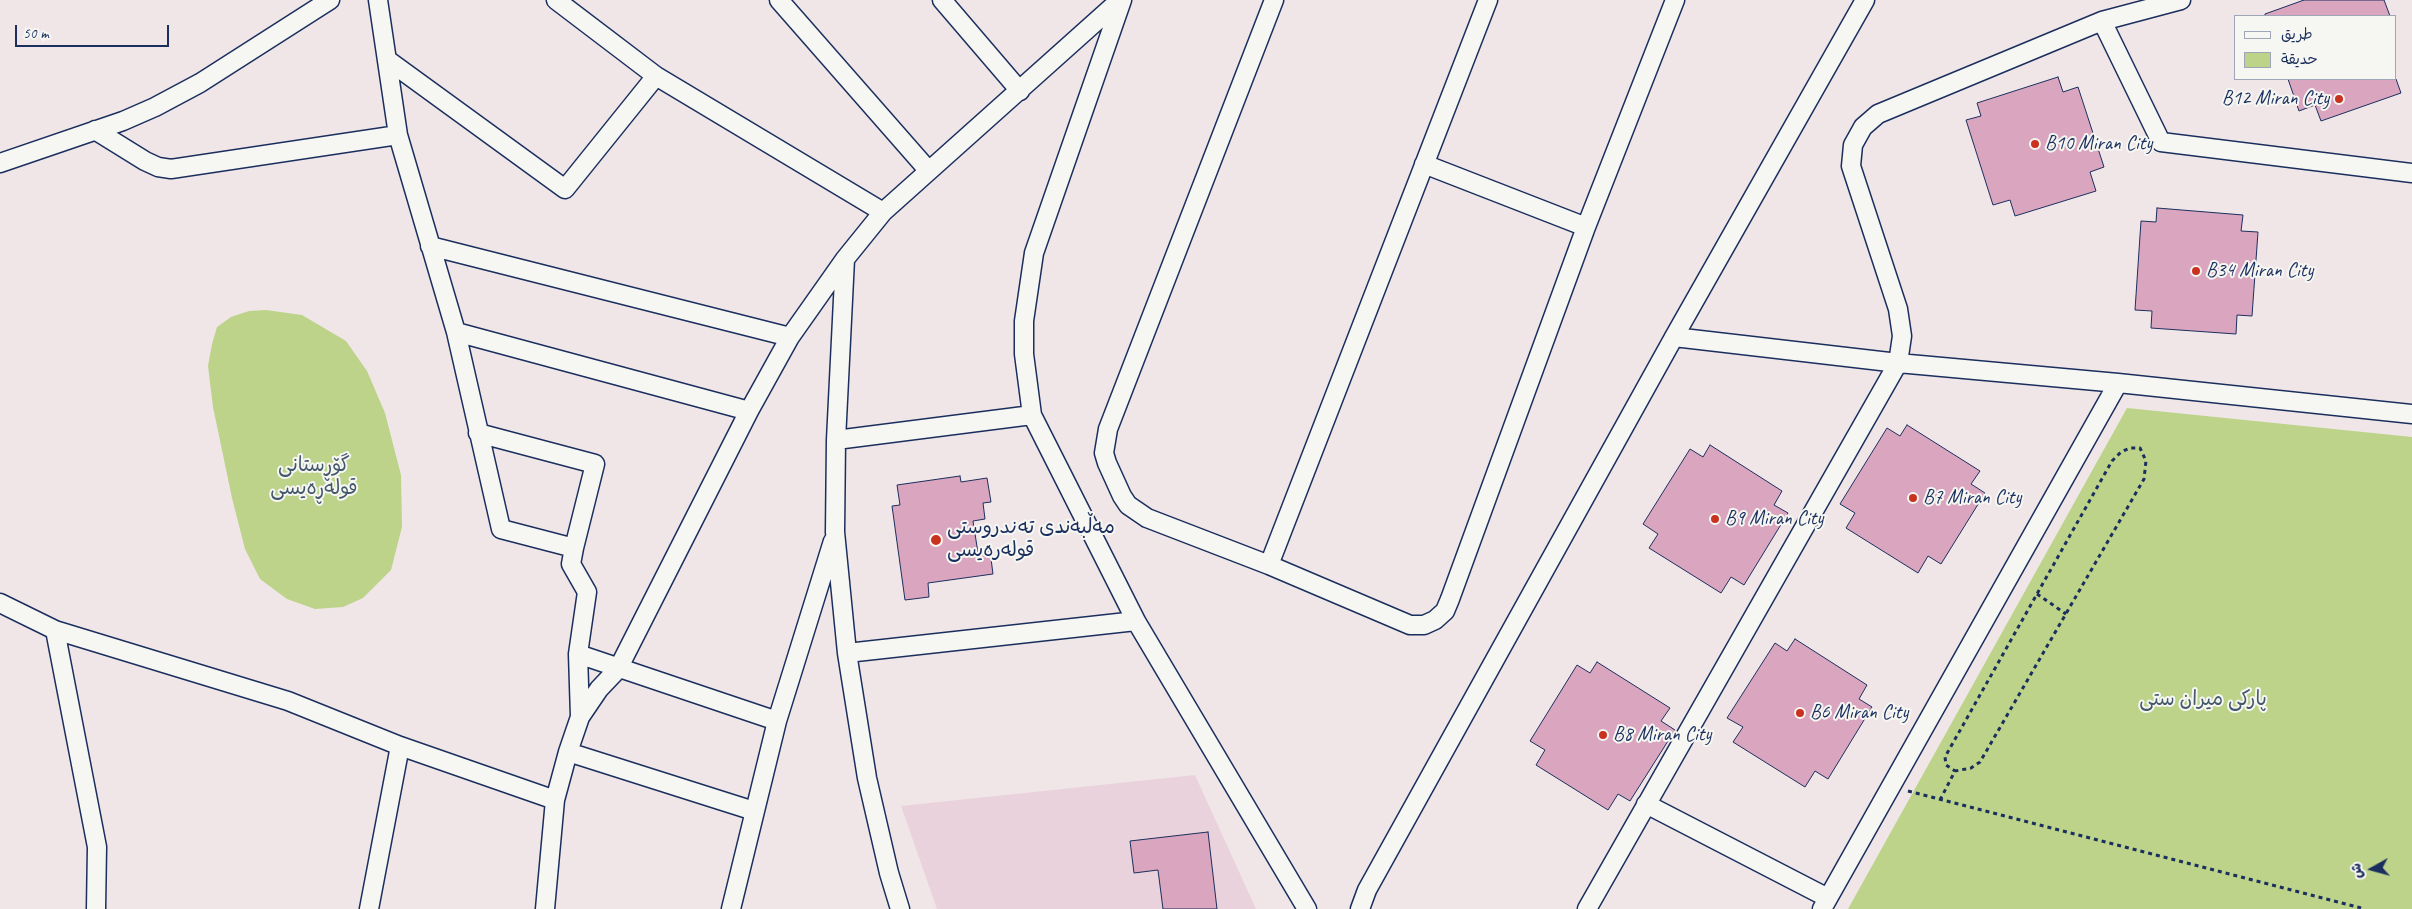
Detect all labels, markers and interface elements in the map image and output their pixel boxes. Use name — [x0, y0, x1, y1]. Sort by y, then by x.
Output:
scale bar — [18, 15, 171, 47]
legend — [2234, 15, 2397, 80]
text: 50 m — [23, 24, 49, 43]
text: طريق — [2281, 25, 2313, 44]
text: حديقة — [2281, 50, 2318, 69]
place label: B12 Miran City — [2222, 87, 2329, 111]
marker: B12 Miran City — [2333, 93, 2345, 105]
place label: B10 Miran City — [2045, 132, 2152, 156]
marker: B10 Miran City — [2029, 138, 2041, 150]
place label: B34 Miran City — [2206, 259, 2313, 283]
marker: B34 Miran City — [2190, 265, 2202, 277]
park label: گۆڕستانی قولەڕەیسی — [270, 454, 358, 501]
place label: B7 Miran City — [1923, 486, 2021, 510]
marker: B7 Miran City — [1907, 492, 1919, 504]
place label: B9 Miran City — [1725, 507, 1823, 531]
marker: B9 Miran City — [1709, 513, 1721, 525]
place label: مەڵبەندی تەندروستی قولەرەیسی — [947, 516, 1115, 563]
marker: مەڵبەندی تەندروستی قولەرەیسی — [929, 533, 943, 547]
park label: پارکی میران ستی — [2139, 688, 2267, 712]
place label: B6 Miran City — [1810, 701, 1908, 725]
marker: B6 Miran City — [1794, 707, 1806, 719]
place label: B8 Miran City — [1613, 723, 1711, 747]
marker: B8 Miran City — [1597, 729, 1609, 741]
north arrow — [2347, 844, 2397, 894]
text: ش — [2347, 862, 2366, 880]

